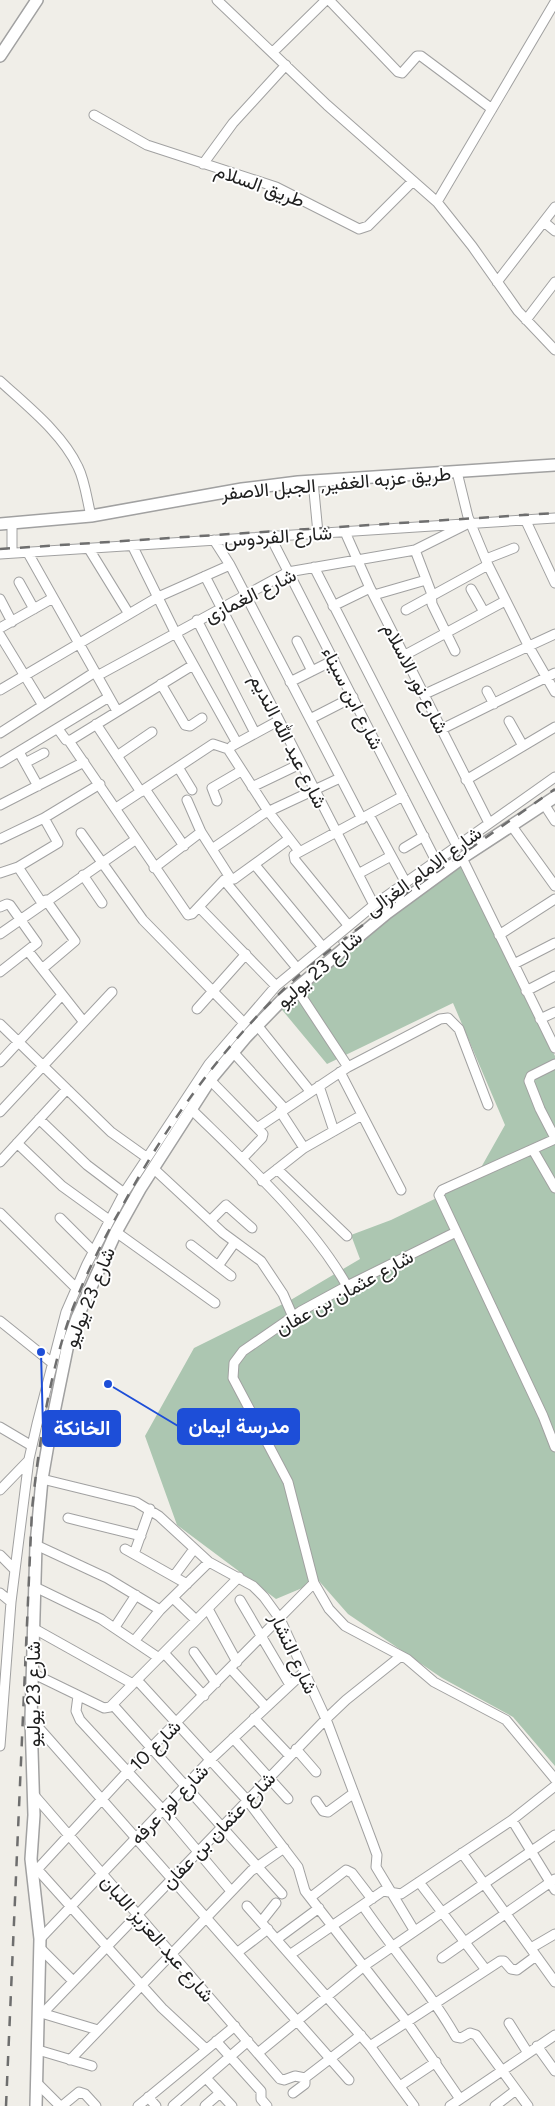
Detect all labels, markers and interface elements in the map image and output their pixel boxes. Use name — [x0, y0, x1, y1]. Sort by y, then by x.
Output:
street label: طريق السلام — [212, 159, 308, 213]
street label: طريق عزبه الغفير, الجبل الاصفر — [219, 462, 452, 505]
street label: شارع الفردوس — [223, 521, 333, 553]
street label: شارع الغمازى — [200, 563, 300, 628]
street label: شارع نور الاسلام — [377, 619, 453, 738]
street label: شارع ابن سيناء — [316, 643, 388, 754]
street label: شارع عبد الله النديم — [244, 670, 332, 812]
street label: شارع الامام الغزالى — [361, 821, 487, 922]
street label: شارع 23 يوليو — [272, 926, 367, 1014]
street label: شارع 23 يوليو — [59, 1244, 121, 1351]
street label: شارع عثمان بن عفان — [271, 1245, 418, 1341]
callout: مدرسة ايمان — [178, 1409, 299, 1444]
callout: الخانكة — [43, 1411, 120, 1446]
text: مدرسة ايمان — [188, 1414, 290, 1439]
text: الخانكة — [53, 1416, 111, 1440]
street label: شارع النشار — [263, 1608, 322, 1698]
street label: شارع 23 يوليو — [22, 1641, 46, 1747]
street label: شارع 10 — [125, 1715, 186, 1776]
street label: شارع لوز عرفه — [125, 1759, 214, 1850]
street label: شارع عثمان بن عفان — [157, 1767, 281, 1895]
street label: شارع عبد العزيز اللبان — [95, 1870, 219, 2007]

